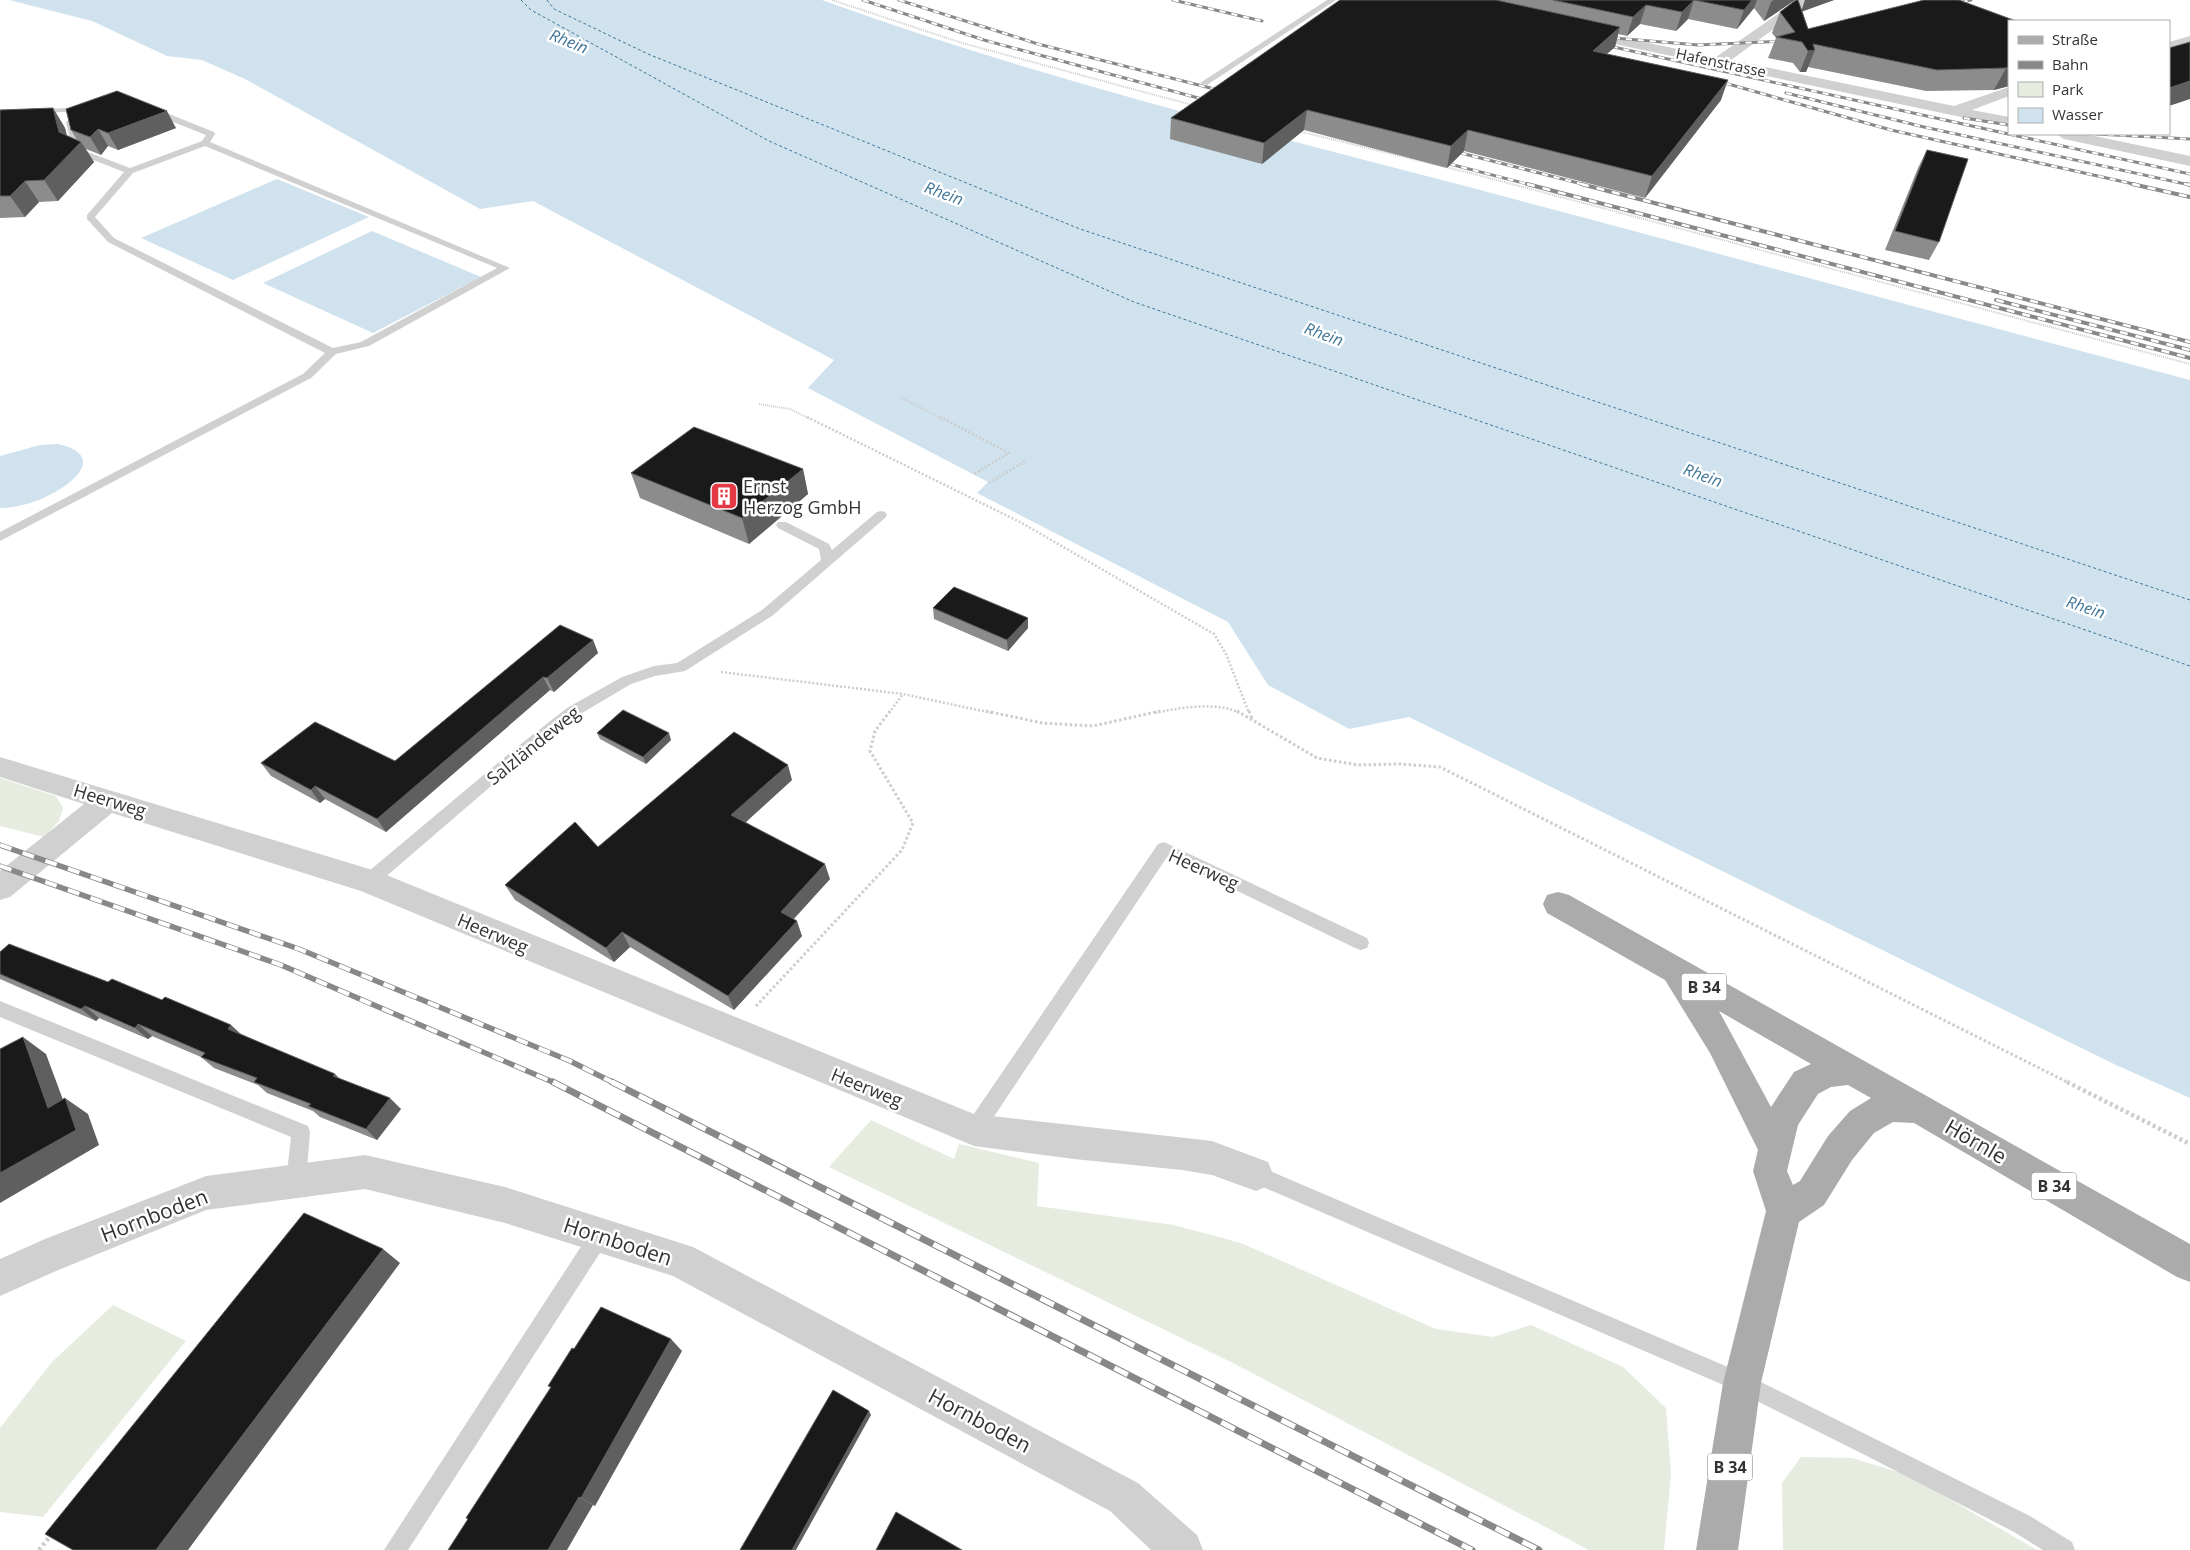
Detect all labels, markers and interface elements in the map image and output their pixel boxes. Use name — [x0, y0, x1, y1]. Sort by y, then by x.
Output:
legend — [2008, 20, 2170, 135]
water label: Rhein — [547, 23, 591, 59]
text: Straße — [2052, 29, 2098, 49]
street label: Hafenstrasse — [1674, 43, 1768, 81]
text: Bahn — [2052, 54, 2088, 74]
text: Park — [2052, 79, 2083, 99]
text: Wasser — [2052, 104, 2103, 124]
water label: Rhein — [922, 176, 966, 210]
water label: Rhein — [1302, 317, 1346, 351]
water label: Rhein — [1681, 458, 1725, 492]
place label: Ernst Herzog GmbH — [743, 474, 862, 519]
building icon: Ernst Herzog GmbH — [709, 481, 739, 511]
water label: Rhein — [2064, 590, 2108, 624]
street label: Salzländeweg — [481, 700, 585, 790]
street label: Heerweg — [71, 778, 149, 822]
street label: Heerweg — [1165, 843, 1243, 895]
street label: Heerweg — [454, 907, 532, 959]
road number: B 34 — [1682, 974, 1726, 1000]
street label: Heerweg — [828, 1062, 906, 1112]
street label: Hörnle — [1940, 1112, 2012, 1170]
road number: B 34 — [2032, 1172, 2076, 1200]
street label: Hornboden — [96, 1182, 212, 1248]
street label: Hornboden — [560, 1210, 676, 1272]
street label: Hornboden — [924, 1381, 1036, 1459]
road number: B 34 — [1708, 1454, 1752, 1480]

